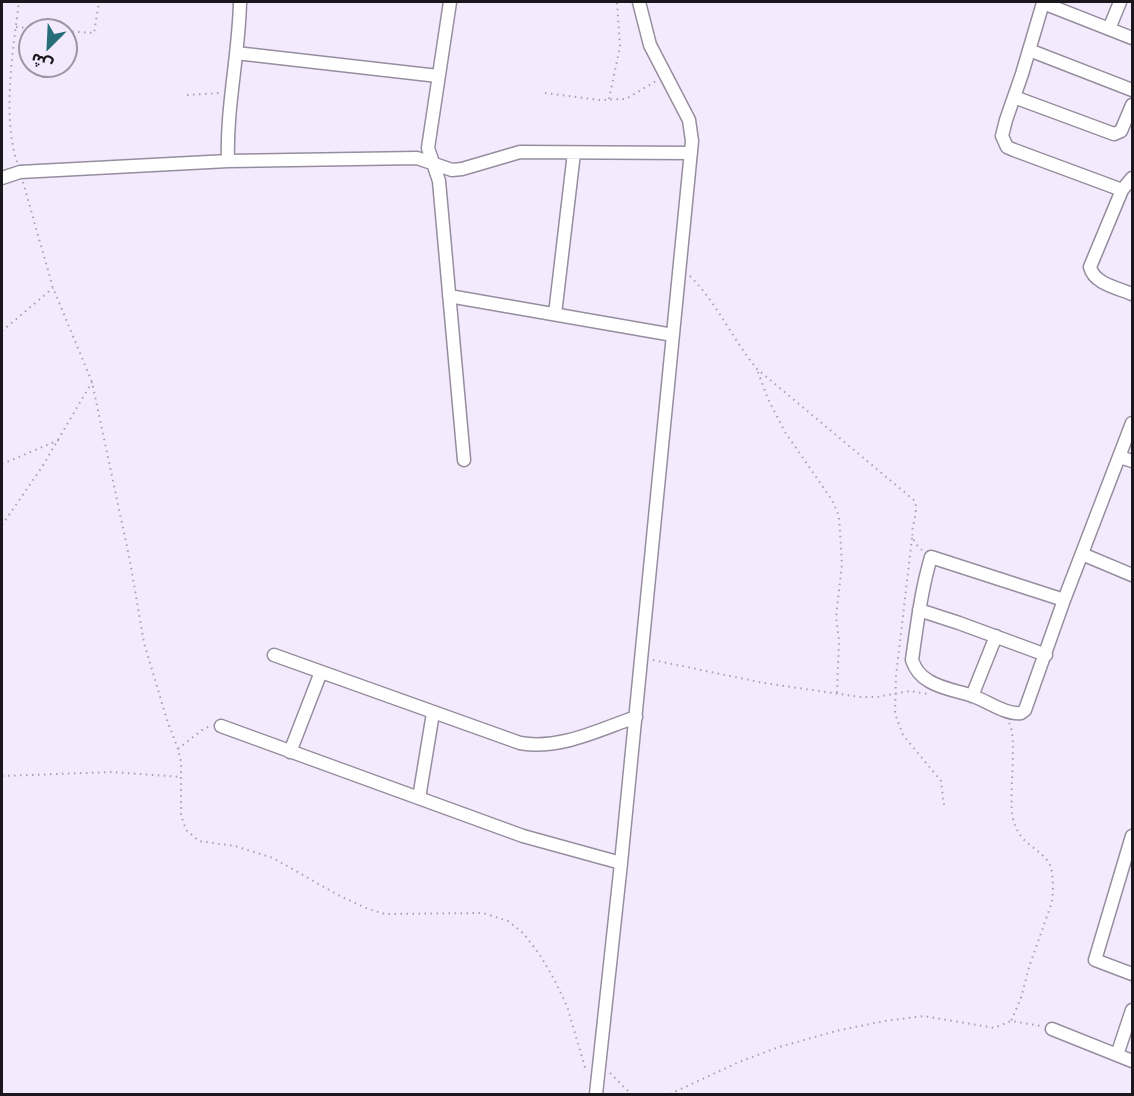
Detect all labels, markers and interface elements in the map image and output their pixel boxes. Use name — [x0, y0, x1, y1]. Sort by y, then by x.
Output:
north arrow — [18, 18, 78, 78]
text: ش — [27, 50, 55, 76]

